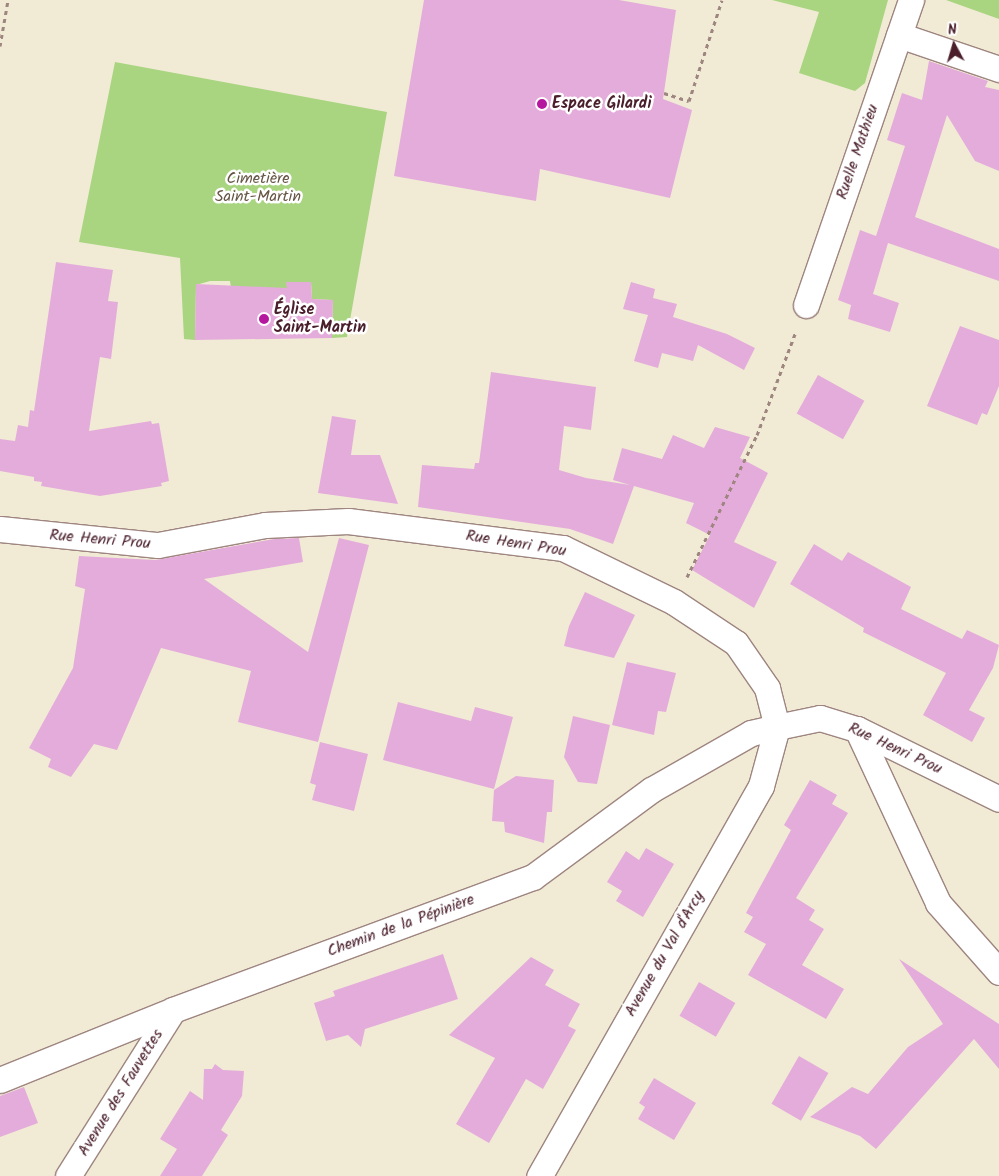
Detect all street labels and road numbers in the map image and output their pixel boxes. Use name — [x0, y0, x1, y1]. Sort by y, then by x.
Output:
street label: Ruelle Mathieu — [833, 102, 883, 202]
street label: Rue Henri Prou — [49, 526, 151, 554]
street label: Rue Henri Prou — [464, 527, 568, 561]
street label: Rue Henri Prou — [845, 719, 945, 779]
street label: Avenue du Val d'Arcy — [621, 888, 709, 1020]
street label: Chemin de la Pépinière — [325, 890, 477, 962]
street label: Avenue des Fauvettes — [74, 1026, 168, 1160]

